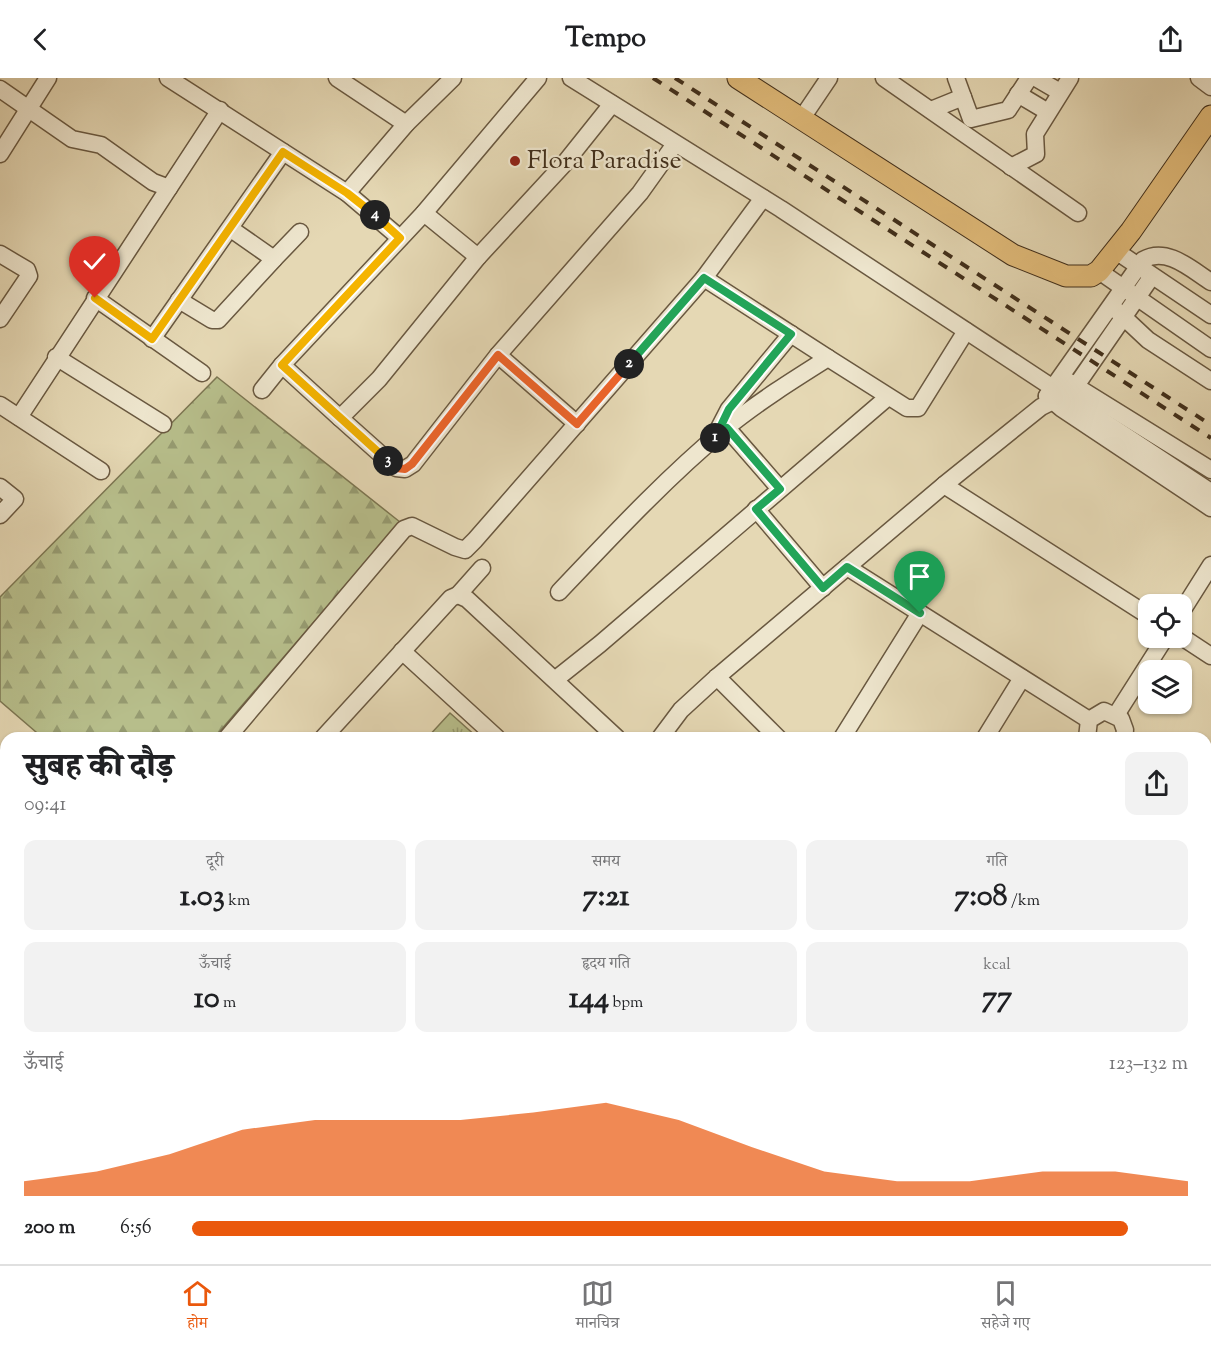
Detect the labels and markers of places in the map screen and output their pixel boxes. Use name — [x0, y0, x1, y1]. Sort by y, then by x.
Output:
place label: Flora Paradise — [527, 143, 682, 180]
marker: Flora Paradise — [508, 154, 522, 168]
pin: 4 — [360, 200, 390, 230]
pin — [69, 236, 120, 298]
pin: 2 — [614, 349, 644, 379]
pin: 1 — [700, 423, 730, 453]
pin: 3 — [373, 446, 403, 476]
pin — [894, 551, 945, 613]

